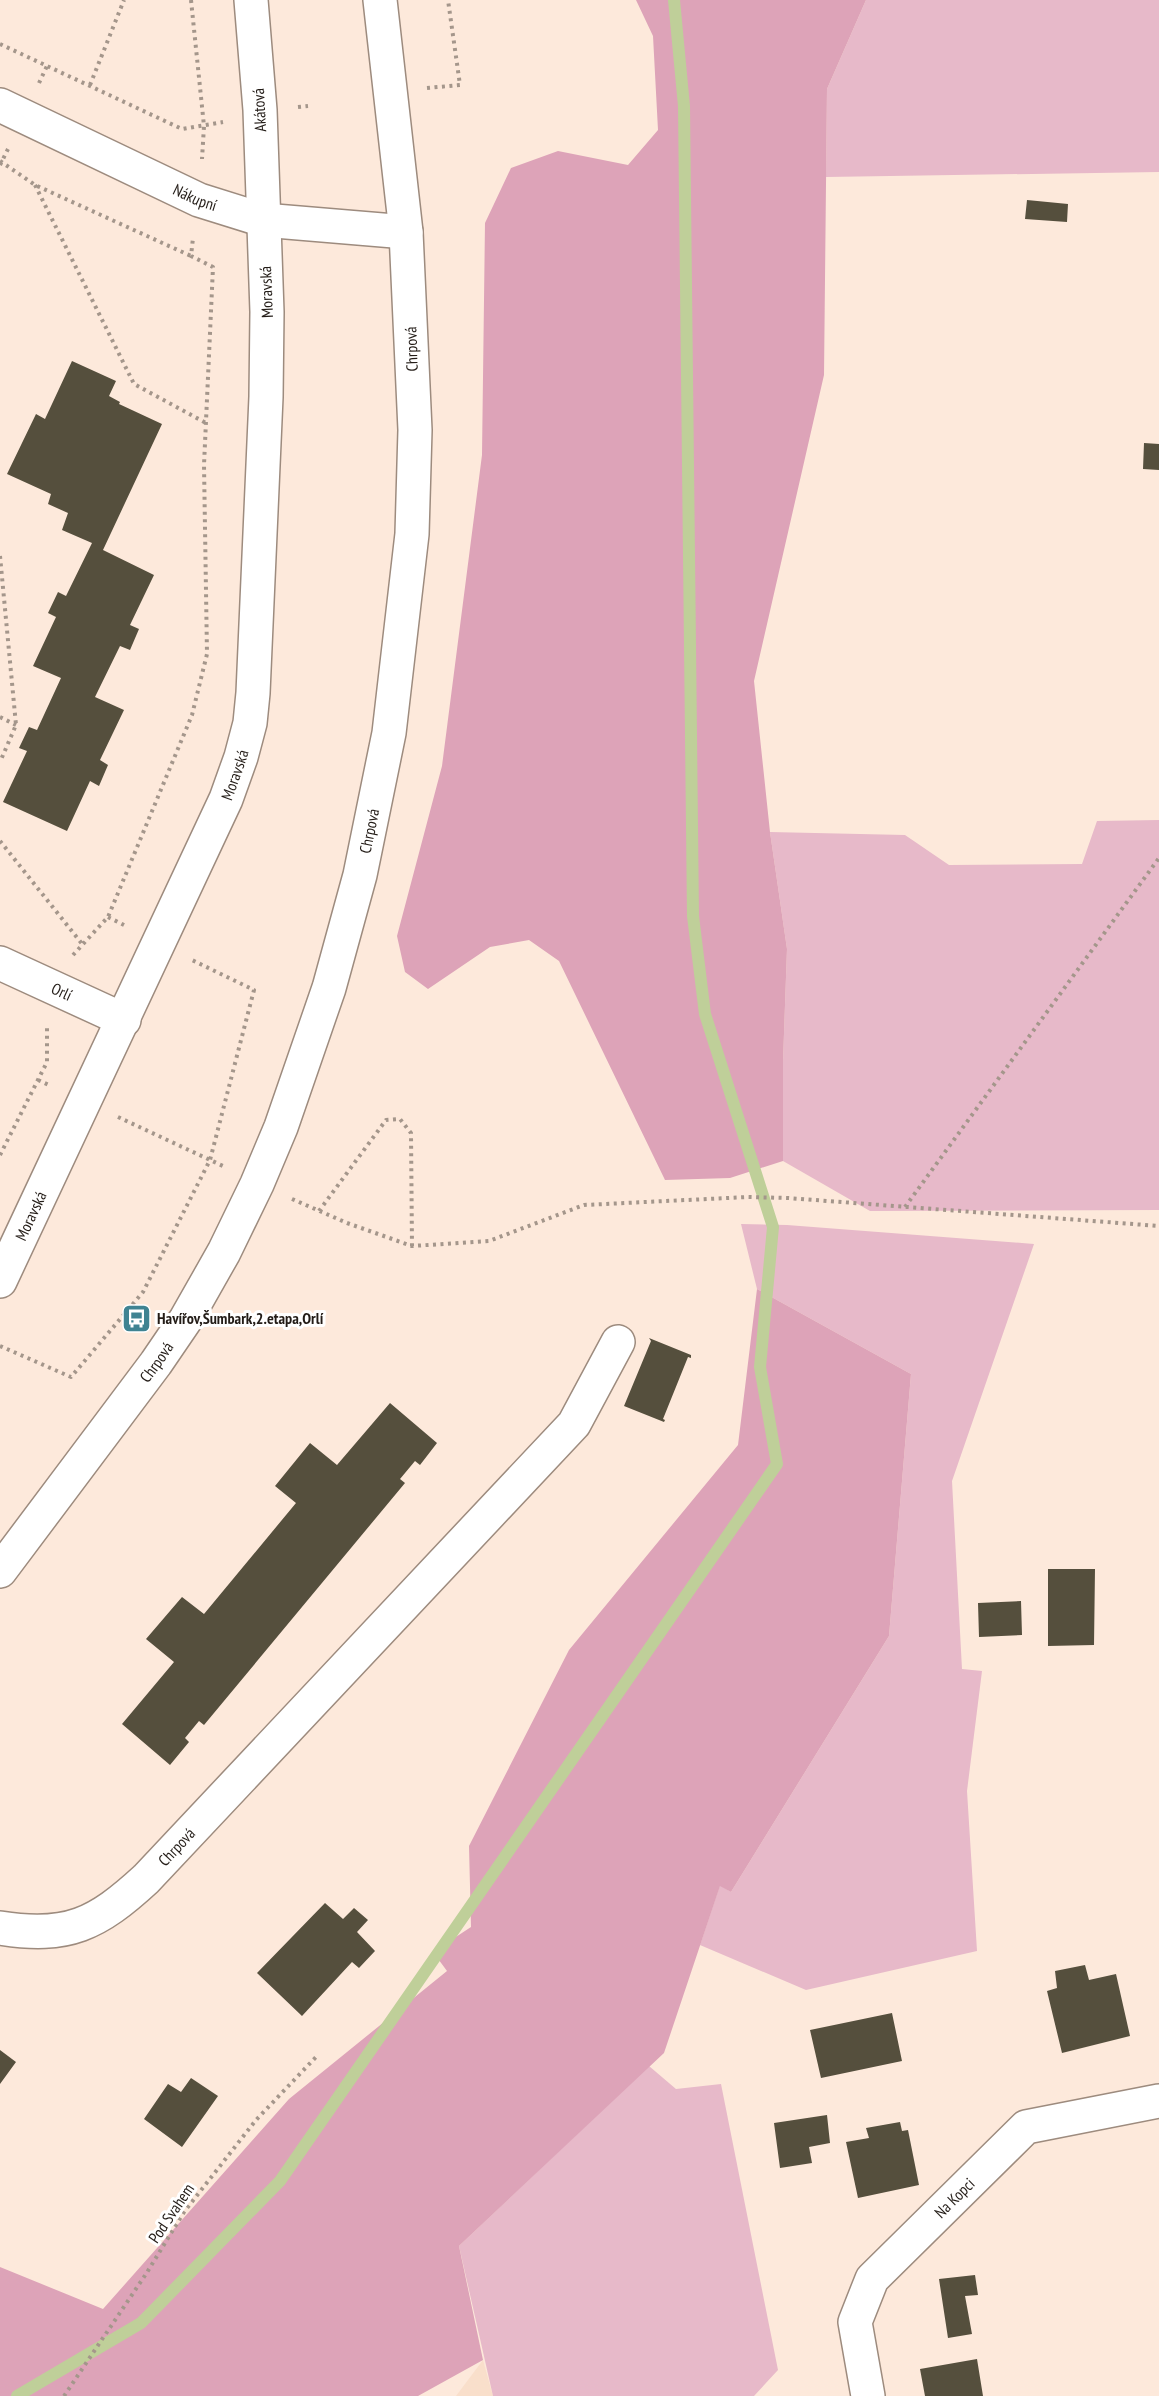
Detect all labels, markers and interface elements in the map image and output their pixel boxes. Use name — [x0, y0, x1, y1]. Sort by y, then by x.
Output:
street label: Akátová — [248, 88, 270, 132]
street label: Nákupní — [170, 179, 220, 215]
street label: Moravská — [255, 266, 277, 318]
street label: Chrpová — [400, 326, 422, 372]
street label: Moravská — [216, 748, 252, 803]
street label: Chrpová — [355, 807, 383, 855]
street label: Orlí — [48, 978, 76, 1005]
street label: Moravská — [10, 1188, 51, 1244]
bus stop icon: Havířov,Šumbark,2.etapa,Orlí — [120, 1302, 152, 1334]
place label: Havířov,Šumbark,2.etapa,Orlí — [157, 1308, 324, 1328]
street label: Chrpová — [135, 1338, 178, 1386]
street label: Chrpová — [154, 1823, 199, 1870]
street label: Na Kopci — [930, 2174, 979, 2222]
street label: Pod Svahem — [144, 2179, 198, 2247]

